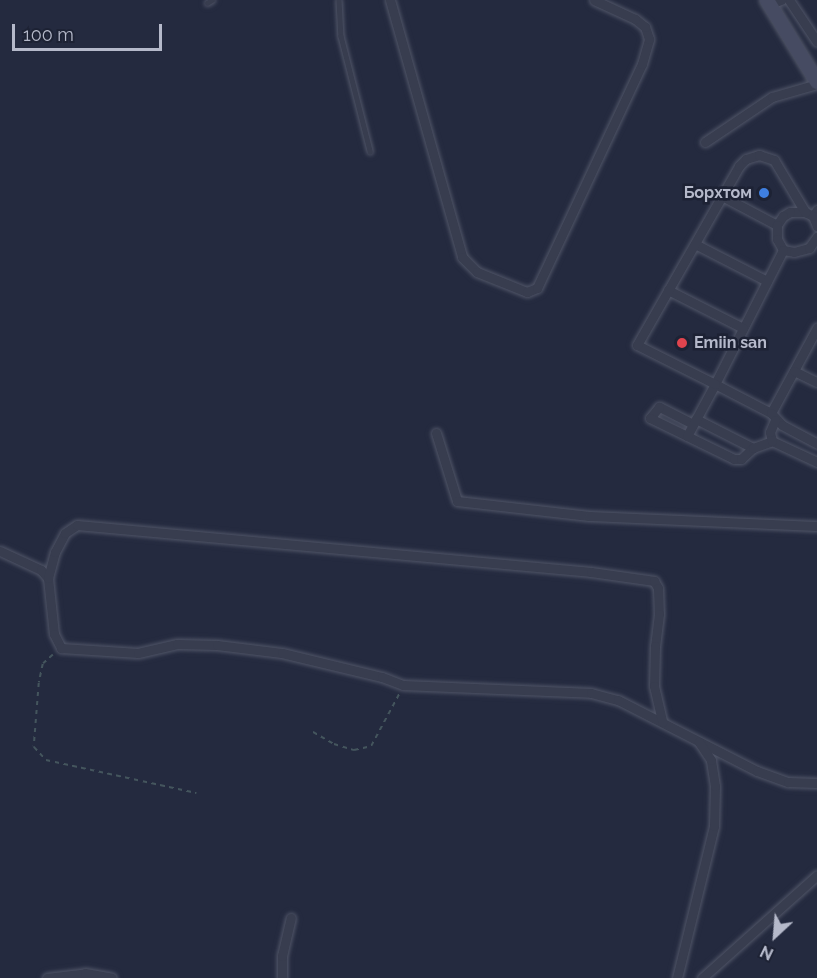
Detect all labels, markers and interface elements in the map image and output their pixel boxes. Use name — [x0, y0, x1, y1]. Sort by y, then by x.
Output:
scale bar — [15, 12, 165, 50]
text: 100 m — [23, 24, 74, 45]
place label: Борхтом — [684, 183, 752, 203]
marker: Борхтом — [757, 186, 771, 200]
place label: Emiin san — [694, 333, 767, 353]
marker: Emiin san — [675, 336, 689, 350]
north arrow — [745, 906, 805, 966]
text: N — [757, 941, 777, 964]

